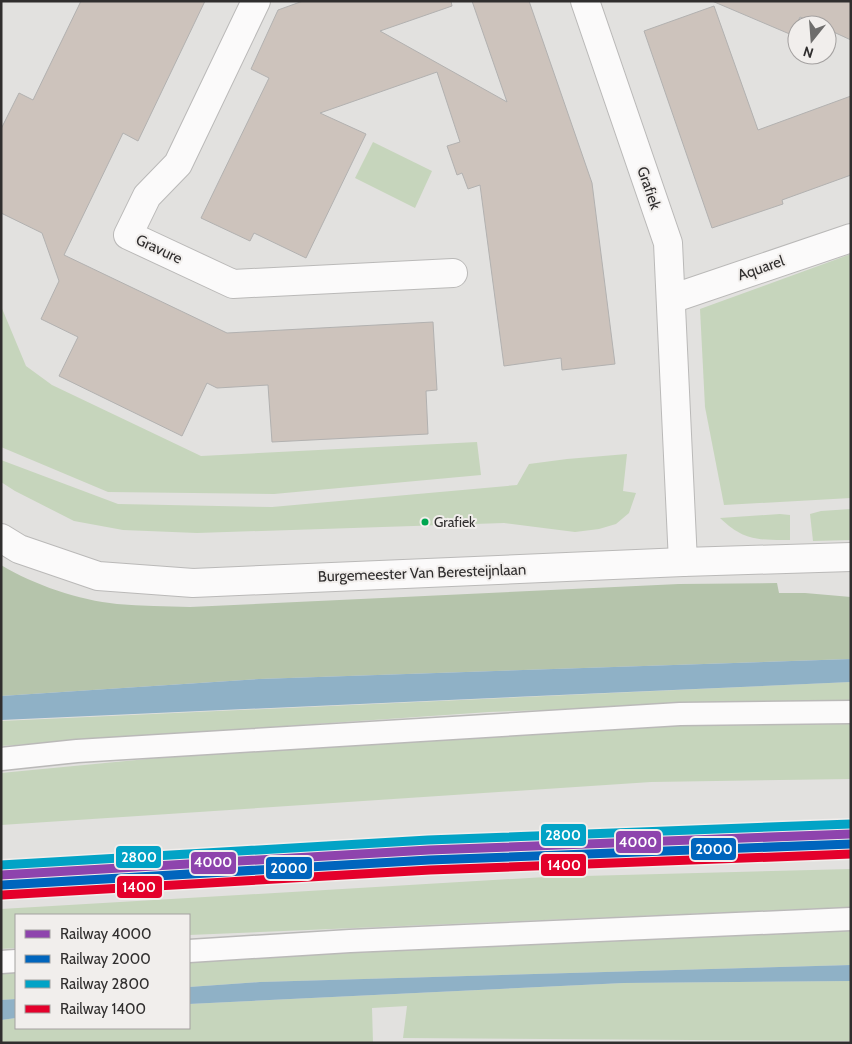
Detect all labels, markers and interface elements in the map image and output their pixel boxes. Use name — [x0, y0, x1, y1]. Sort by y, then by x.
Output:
north arrow — [787, 15, 837, 65]
text: N — [801, 42, 816, 62]
street label: Grafiek — [633, 164, 665, 212]
street label: Gravure — [133, 230, 185, 268]
street label: Aquarel — [735, 251, 787, 284]
place label: Grafiek — [434, 513, 476, 531]
marker: Grafiek — [420, 517, 430, 527]
street label: Burgemeester Van Beresteijnlaan — [318, 560, 526, 586]
line badge: 2800 — [540, 823, 587, 847]
text: 2800 — [545, 826, 581, 844]
line badge: 4000 — [615, 830, 662, 854]
text: 4000 — [619, 833, 657, 851]
line badge: 2000 — [690, 837, 737, 861]
text: 2000 — [695, 840, 733, 858]
line badge: 2800 — [115, 845, 162, 869]
text: 2800 — [121, 848, 157, 866]
line badge: 4000 — [190, 851, 237, 875]
text: 4000 — [194, 853, 232, 871]
line badge: 1400 — [540, 853, 587, 877]
line badge: 2000 — [265, 856, 313, 880]
text: 1400 — [547, 856, 581, 874]
text: 2000 — [270, 859, 308, 877]
line badge: 1400 — [116, 875, 163, 899]
text: 1400 — [122, 878, 156, 896]
legend — [15, 914, 190, 1029]
text: Railway 4000 — [60, 925, 152, 943]
text: Railway 2000 — [60, 950, 151, 968]
text: Railway 2800 — [60, 975, 149, 993]
text: Railway 1400 — [60, 1000, 146, 1018]

